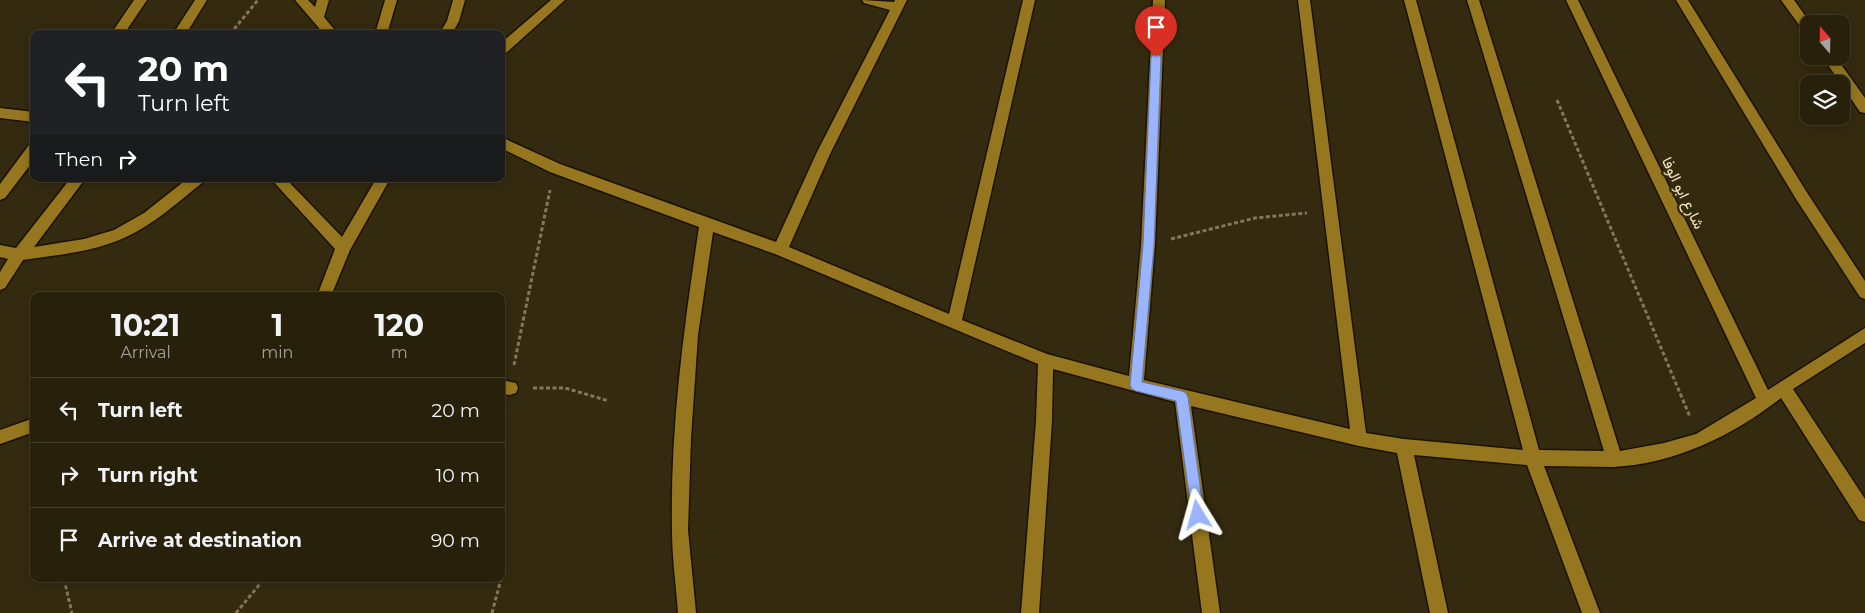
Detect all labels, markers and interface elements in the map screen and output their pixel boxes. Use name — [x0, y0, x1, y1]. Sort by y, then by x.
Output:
pin — [1135, 6, 1177, 57]
icon: arrive — [1142, 13, 1170, 41]
north arrow — [1800, 15, 1850, 65]
map controls — [1800, 15, 1850, 125]
text: 20 m — [138, 47, 229, 90]
icon: left — [55, 50, 120, 115]
button: layers — [1800, 75, 1850, 125]
text: Turn left — [138, 90, 230, 117]
icon: right — [113, 145, 141, 173]
text: Then — [55, 148, 103, 171]
street label: شارع ابو الوفا — [1656, 154, 1709, 233]
text: 10:21 — [111, 307, 180, 344]
text: 1 — [271, 307, 283, 344]
text: 120 — [374, 307, 424, 344]
text: Arrival — [120, 343, 171, 362]
text: min — [261, 343, 293, 362]
text: m — [391, 343, 408, 362]
icon: left — [55, 396, 83, 424]
text: Turn left — [98, 399, 183, 422]
text: 20 m — [432, 399, 480, 422]
icon: right — [55, 461, 83, 489]
text: Turn right — [98, 464, 198, 487]
text: 10 m — [435, 464, 480, 487]
position arrow — [1171, 488, 1223, 540]
icon: arrive — [55, 526, 83, 554]
text: Arrive at destination — [98, 529, 302, 552]
text: 90 m — [431, 529, 480, 552]

